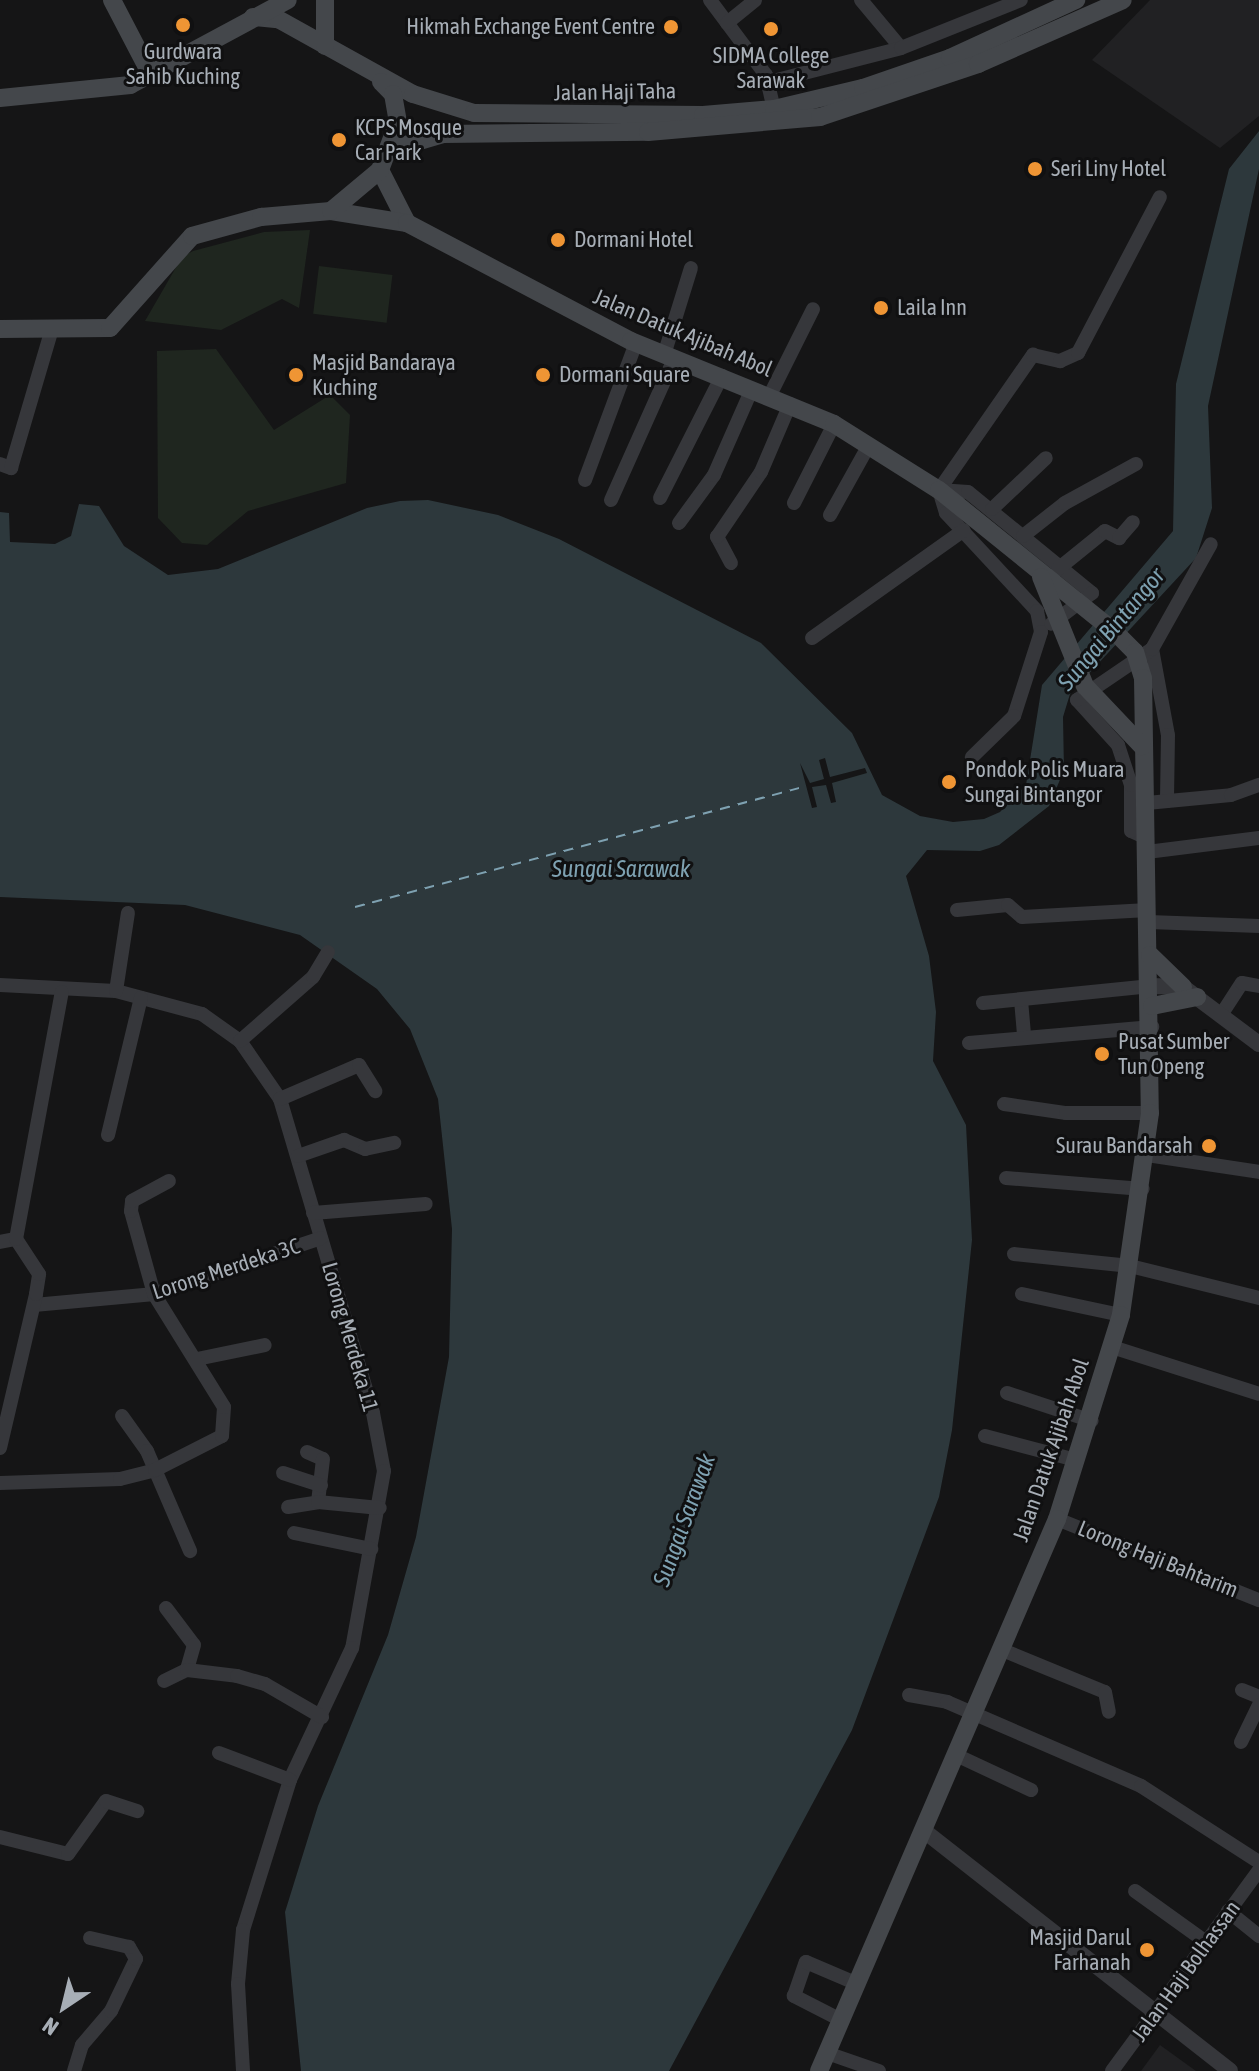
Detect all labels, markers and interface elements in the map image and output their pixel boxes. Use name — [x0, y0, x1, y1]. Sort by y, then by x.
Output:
place label: Hikmah Exchange Event Centre — [406, 14, 655, 40]
marker: Gurdwara Sahib Kuching — [174, 16, 192, 34]
marker: Hikmah Exchange Event Centre — [662, 18, 680, 36]
marker: SIDMA College Sarawak — [762, 20, 780, 38]
place label: Gurdwara Sahib Kuching — [126, 38, 240, 90]
place label: SIDMA College Sarawak — [713, 42, 829, 94]
street label: Jalan Haji Taha — [554, 78, 676, 106]
place label: KCPS Mosque Car Park — [355, 114, 462, 166]
marker: KCPS Mosque Car Park — [330, 131, 348, 149]
place label: Seri Liny Hotel — [1051, 156, 1166, 182]
marker: Seri Liny Hotel — [1026, 160, 1044, 178]
place label: Dormani Hotel — [574, 227, 693, 253]
marker: Dormani Hotel — [549, 231, 567, 249]
street label: Jalan Datuk Ajibah Abol — [590, 283, 776, 383]
place label: Laila Inn — [897, 295, 967, 321]
marker: Laila Inn — [872, 299, 890, 317]
place label: Masjid Bandaraya Kuching — [312, 349, 456, 400]
place label: Dormani Square — [559, 362, 690, 388]
marker: Masjid Bandaraya Kuching — [287, 366, 305, 384]
marker: Dormani Square — [534, 366, 552, 384]
water label: Sungai Bintangor — [1051, 562, 1171, 696]
place label: Pondok Polis Muara Sungai Bintangor — [965, 756, 1124, 808]
marker: Pondok Polis Muara Sungai Bintangor — [940, 773, 958, 791]
water label: Sungai Sarawak — [552, 855, 690, 883]
place label: Pusat Sumber Tun Openg — [1118, 1028, 1229, 1080]
marker: Pusat Sumber Tun Openg — [1093, 1045, 1111, 1063]
place label: Surau Bandarsah — [1056, 1133, 1193, 1159]
marker: Surau Bandarsah — [1200, 1137, 1218, 1155]
street label: Lorong Merdeka 3C — [149, 1233, 303, 1305]
street label: Lorong Merdeka 11 — [316, 1259, 384, 1415]
street label: Jalan Datuk Ajibah Abol — [1007, 1355, 1095, 1545]
water label: Sungai Sarawak — [647, 1450, 721, 1590]
street label: Lorong Haji Bahtarim — [1074, 1515, 1242, 1603]
street label: Jalan Haji Bolhassan — [1126, 1896, 1246, 2046]
place label: Masjid Darul Farhanah — [1029, 1924, 1131, 1976]
marker: Masjid Darul Farhanah — [1138, 1941, 1156, 1959]
north arrow — [24, 1967, 104, 2047]
text: N — [37, 2012, 63, 2041]

